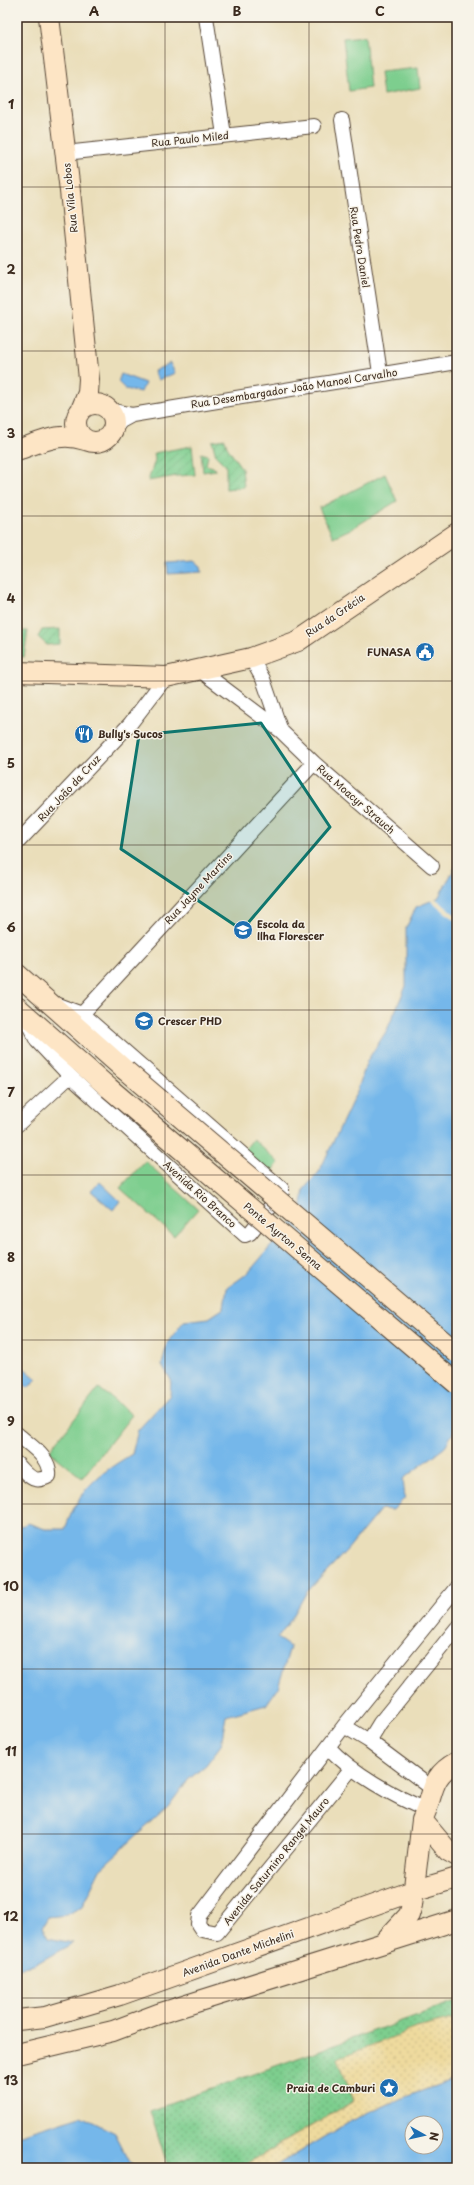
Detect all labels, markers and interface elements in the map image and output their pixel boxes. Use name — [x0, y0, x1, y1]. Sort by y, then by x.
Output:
text: A — [89, 1, 99, 20]
text: B — [233, 1, 242, 20]
text: C — [375, 1, 385, 20]
text: 1 — [8, 94, 14, 113]
street label: Rua Paulo Miled — [151, 127, 229, 150]
street label: Rua Vila Lobos — [58, 162, 81, 234]
street label: Rua Pedro Daniel — [347, 205, 374, 289]
text: 2 — [6, 259, 16, 278]
street label: Rua Desembargador João Manoel Carvalho — [190, 364, 399, 411]
text: 3 — [7, 423, 16, 442]
text: 4 — [7, 588, 16, 607]
street label: Rua da Grécia — [302, 589, 368, 640]
public building icon: FUNASA — [414, 641, 436, 663]
place label: FUNASA — [367, 644, 411, 659]
restaurant icon: Bully's Sucos — [73, 723, 95, 745]
place label: Bully's Sucos — [98, 726, 163, 741]
street label: Rua João da Cruz — [34, 751, 104, 824]
text: 5 — [7, 753, 15, 772]
street label: Rua Moacyr Strauch — [313, 760, 399, 838]
street label: Rua Jayme Martins — [160, 848, 236, 928]
place label: Escola da Ilha Florescer — [257, 916, 325, 943]
text: 6 — [6, 917, 16, 936]
school or university icon: Escola da Ilha Florescer — [232, 919, 254, 941]
school or university icon: Crescer PHD — [133, 1010, 155, 1032]
place label: Crescer PHD — [158, 1013, 222, 1028]
text: 7 — [7, 1082, 15, 1101]
street label: Avenida Rio Branco — [160, 1157, 241, 1231]
street label: Ponte Ayrton Senna — [241, 1198, 326, 1273]
text: 8 — [7, 1247, 15, 1266]
text: 9 — [7, 1411, 15, 1430]
text: 10 — [3, 1576, 19, 1595]
text: 11 — [5, 1741, 17, 1760]
street label: Avenida Saturnino Rangel Mauro — [219, 1793, 332, 1928]
text: 12 — [3, 1906, 19, 1925]
street label: Avenida Dante Michelini — [180, 1925, 296, 1980]
text: 13 — [4, 2070, 19, 2089]
place icon: Praia de Camburi — [378, 2077, 400, 2099]
place label: Praia de Camburi — [286, 2080, 375, 2095]
north arrow — [404, 2115, 444, 2155]
text: N — [425, 2131, 443, 2142]

